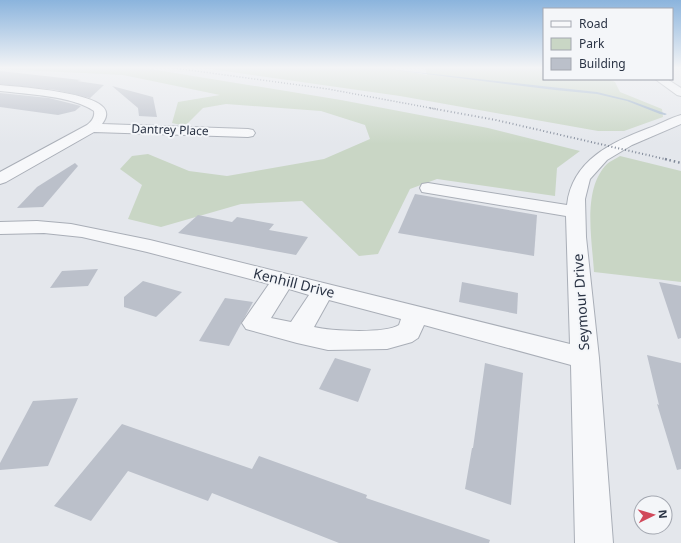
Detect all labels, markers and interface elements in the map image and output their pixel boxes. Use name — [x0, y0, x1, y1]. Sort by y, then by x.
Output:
legend — [543, 8, 673, 80]
text: Road — [579, 15, 608, 32]
text: Park — [579, 35, 605, 52]
text: Building — [579, 55, 626, 72]
street label: Dantrey Place — [131, 120, 209, 139]
street label: Seymour Drive — [568, 253, 593, 351]
street label: Kenhill Drive — [252, 263, 337, 302]
north arrow — [633, 495, 673, 535]
text: N — [656, 509, 671, 519]

